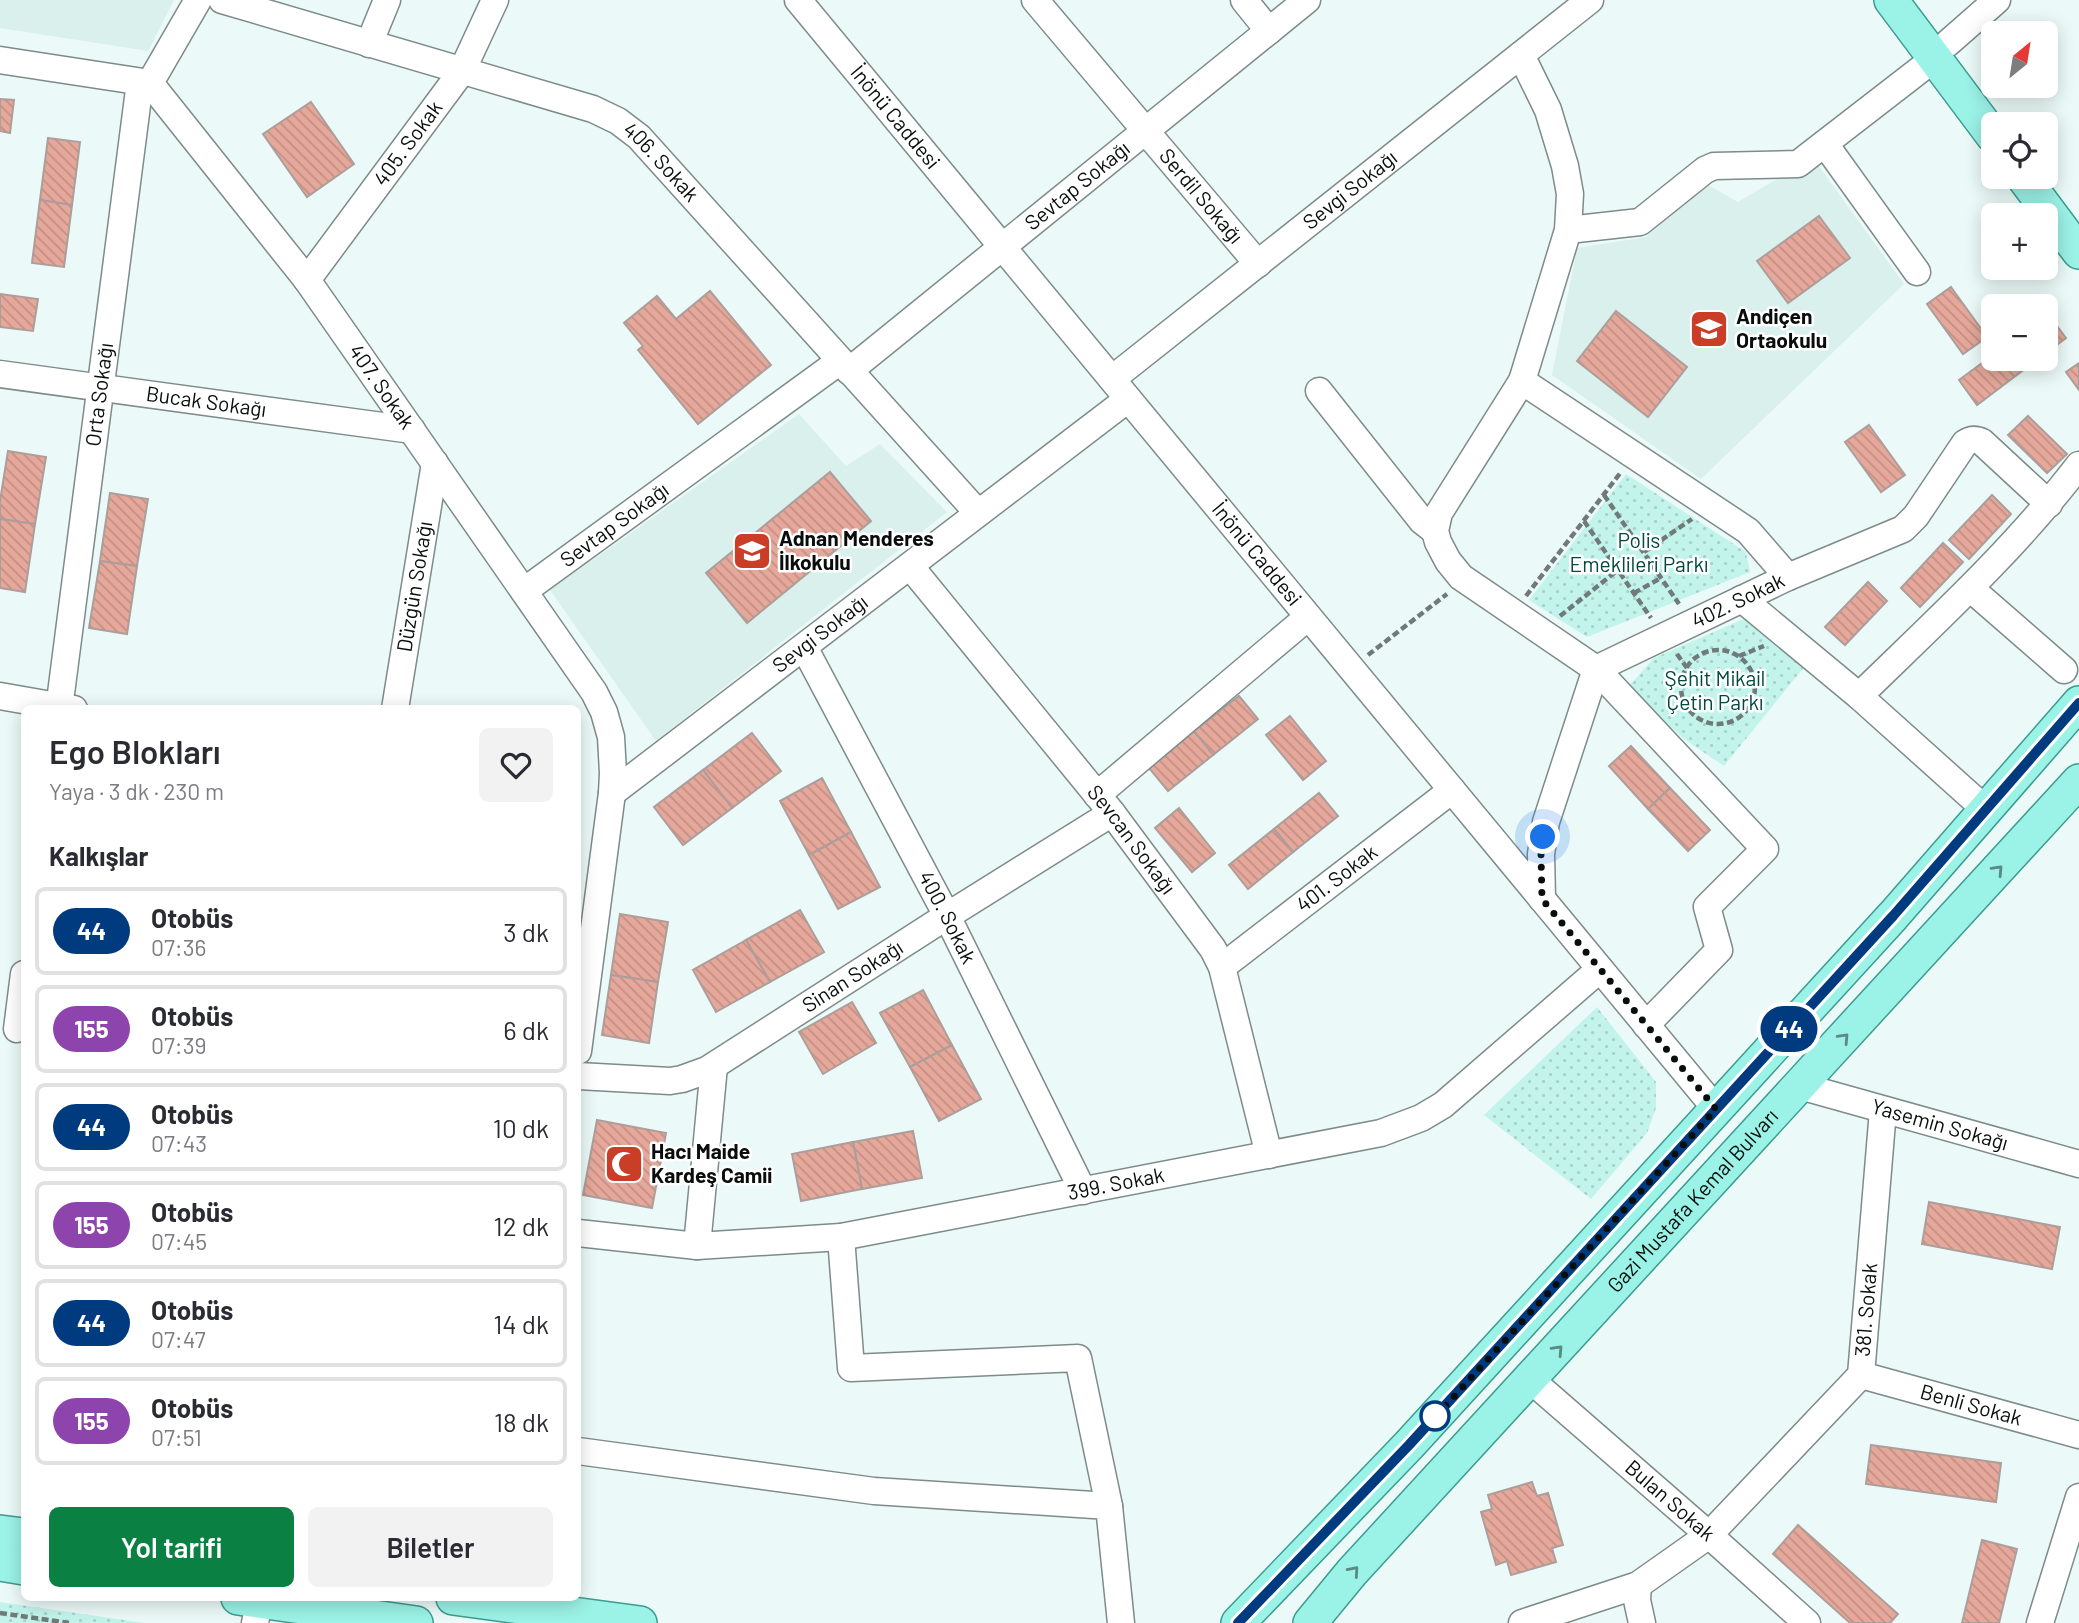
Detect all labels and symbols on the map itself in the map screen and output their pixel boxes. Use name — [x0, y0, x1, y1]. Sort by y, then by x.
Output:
north arrow — [1981, 21, 2058, 98]
street label: İnönü Caddesi — [846, 59, 946, 173]
street label: 405. Sokak — [367, 95, 447, 190]
street label: 406. Sokak — [619, 116, 705, 206]
street label: Sevtap Sokağı — [1019, 135, 1134, 235]
street label: Serdil Sokağı — [1155, 143, 1249, 248]
street label: Sevgi Sokağı — [1297, 144, 1401, 234]
place label: Andiçen Ortaokulu — [1736, 303, 1827, 352]
school or university icon: Andiçen Ortaokulu — [1688, 308, 1730, 350]
street label: 407. Sokak — [344, 339, 421, 433]
street label: Orta Sokağı — [79, 341, 117, 448]
street label: Bucak Sokağı — [145, 380, 268, 421]
street label: Sevtap Sokağı — [555, 476, 673, 572]
street label: İnönü Caddesi — [1208, 496, 1308, 610]
street label: Düzgün Sokağı — [390, 519, 436, 654]
place label: Adnan Menderes İlkokulu — [779, 525, 934, 574]
park label: Polis Emeklileri Parkı — [1570, 527, 1708, 576]
school or university icon: Adnan Menderes İlkokulu — [731, 530, 773, 572]
street label: 402. Sokak — [1687, 567, 1788, 632]
street label: Sevgi Sokağı — [767, 589, 872, 677]
park label: Şehit Mikail Çetin Parkı — [1665, 665, 1765, 714]
street label: Sevcan Sokağı — [1083, 779, 1182, 898]
your location — [1525, 819, 1560, 854]
street label: 401. Sokak — [1290, 838, 1381, 916]
one-way arrow — [1990, 865, 2003, 878]
street label: 400. Sokak — [914, 866, 982, 967]
street label: Sinan Sokağı — [797, 934, 907, 1017]
line badge: 44 — [1758, 1006, 1820, 1052]
one-way arrow — [1836, 1033, 1849, 1046]
street label: Yasemin Sokağı — [1869, 1093, 2011, 1155]
street label: Gazi Mustafa Kemal Bulvarı — [1601, 1103, 1783, 1297]
place label: Hacı Maide Kardeş Camii — [651, 1138, 772, 1187]
mosque icon: Hacı Maide Kardeş Camii — [603, 1143, 645, 1185]
street label: 399. Sokak — [1065, 1161, 1166, 1204]
street label: 381. Sokak — [1849, 1262, 1881, 1358]
one-way arrow — [1550, 1345, 1563, 1358]
street label: Benli Sokak — [1918, 1378, 2025, 1430]
unlabelled marker — [1420, 1401, 1450, 1431]
street label: Bulan Sokak — [1621, 1454, 1721, 1545]
one-way arrow — [1346, 1566, 1358, 1579]

